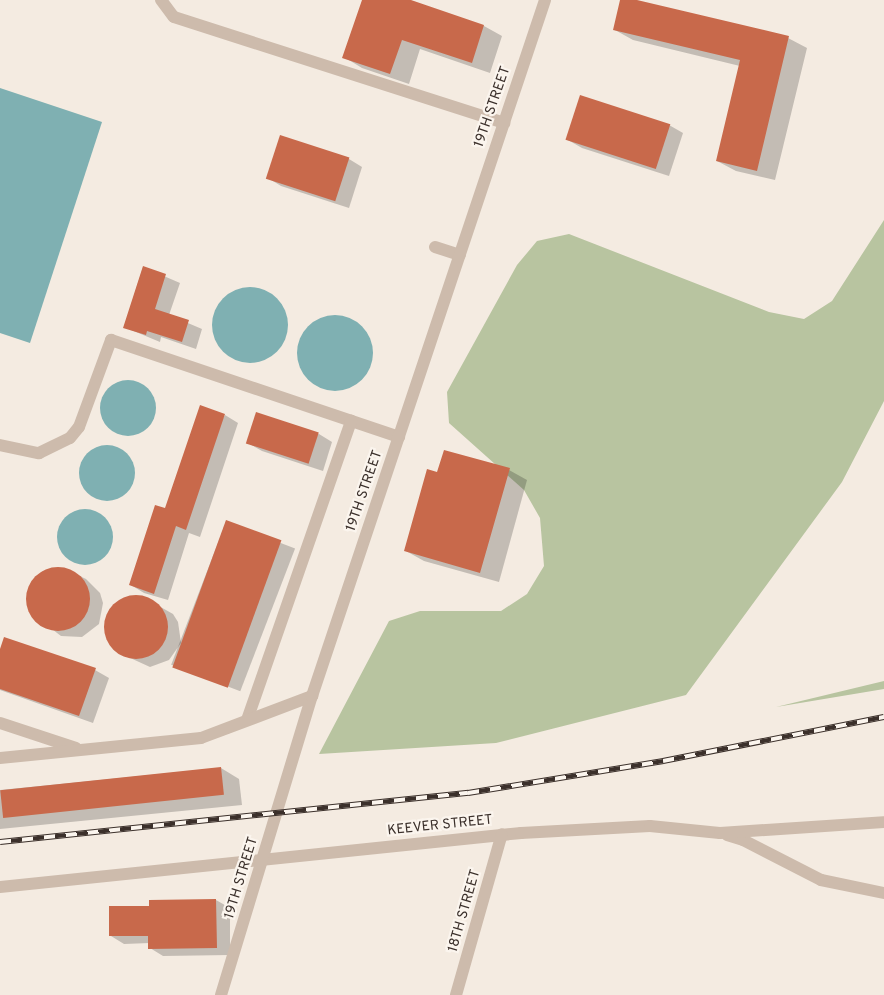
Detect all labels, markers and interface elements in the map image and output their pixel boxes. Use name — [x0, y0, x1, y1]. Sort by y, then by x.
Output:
street label: 19TH STREET — [471, 64, 515, 150]
street label: 19TH STREET — [343, 448, 387, 534]
street label: KEEVER STREET — [387, 812, 493, 840]
street label: 19TH STREET — [222, 835, 262, 921]
street label: 18TH STREET — [445, 868, 485, 954]

